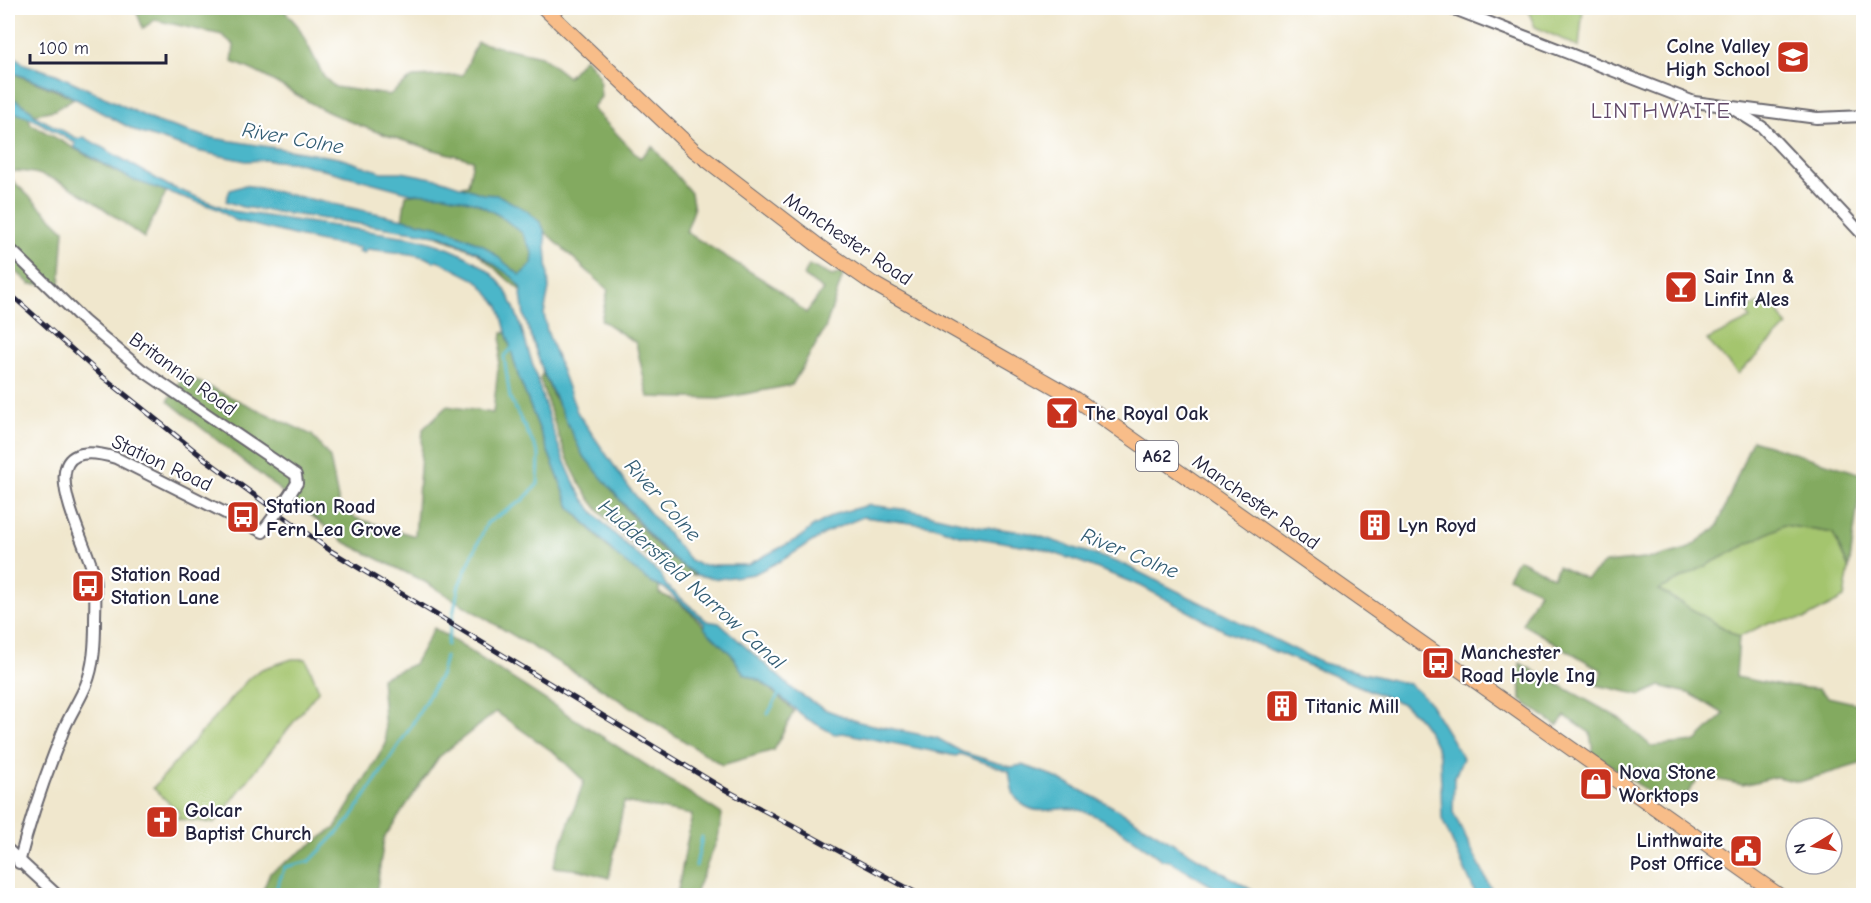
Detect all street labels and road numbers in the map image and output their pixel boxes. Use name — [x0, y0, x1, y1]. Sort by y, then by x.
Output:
street label: Manchester Road — [779, 188, 917, 290]
street label: Britannia Road — [125, 327, 241, 421]
street label: Station Road — [108, 430, 216, 496]
road number: A62 — [1136, 441, 1178, 471]
street label: Manchester Road — [1188, 450, 1324, 554]

